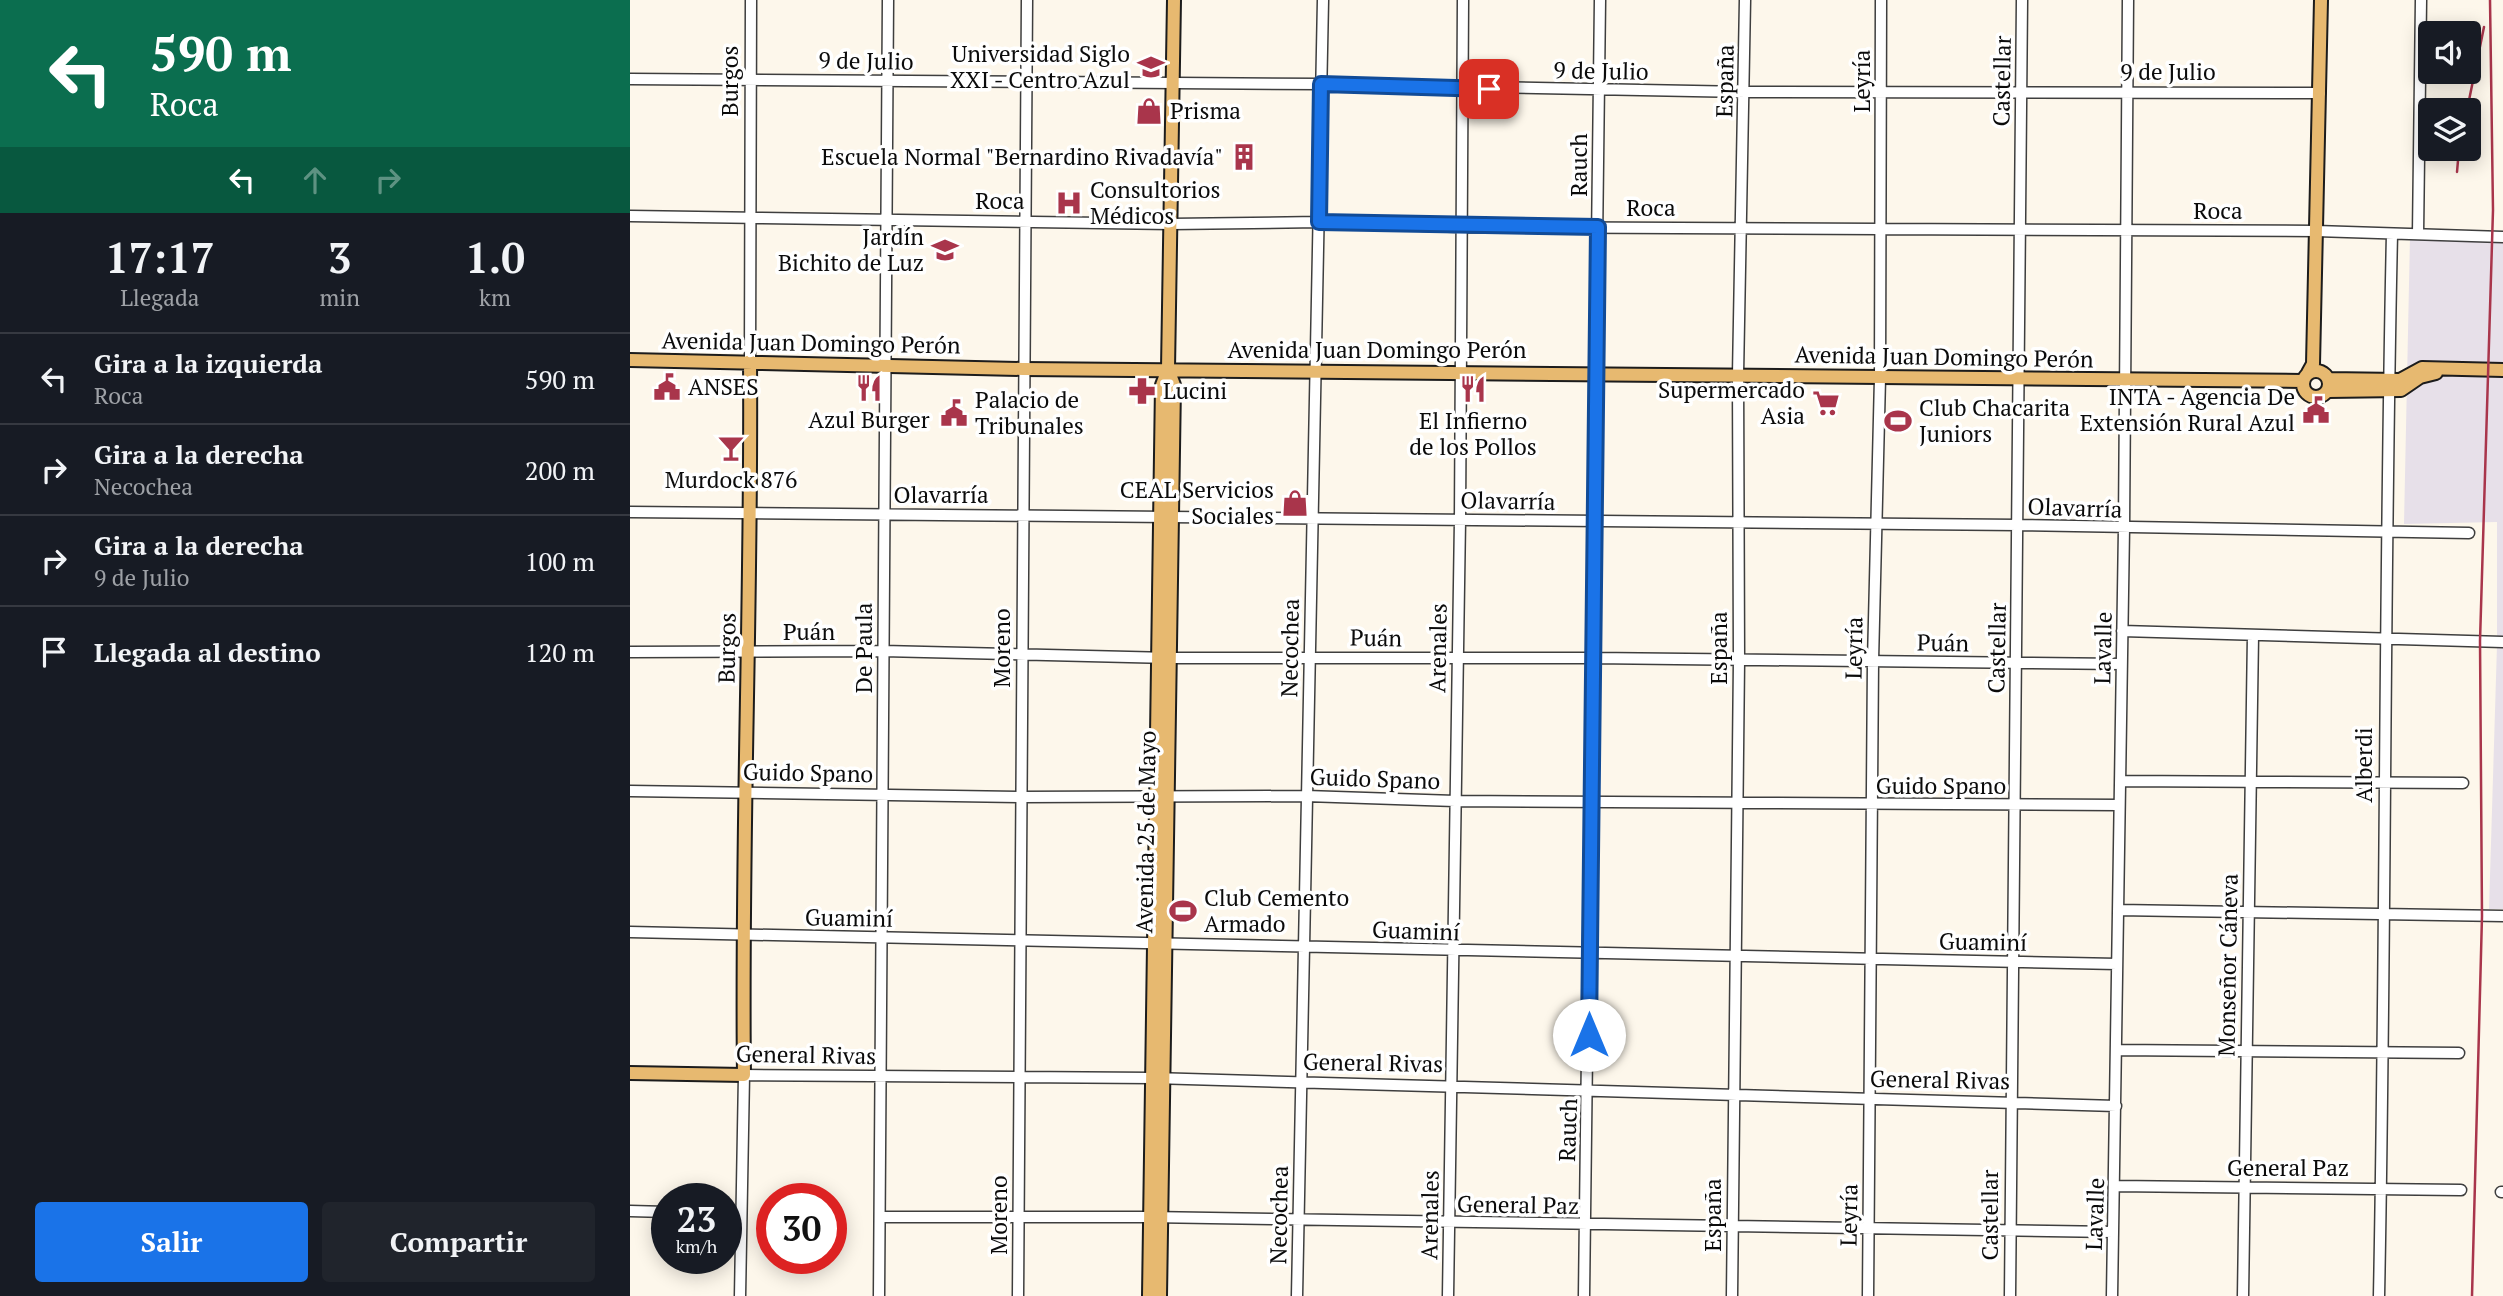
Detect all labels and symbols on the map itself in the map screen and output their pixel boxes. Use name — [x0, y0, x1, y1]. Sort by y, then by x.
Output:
street label: Castellar — [1985, 35, 2018, 127]
place label: Universidad Siglo XXI - Centro Azul — [950, 38, 1130, 95]
street label: 9 de Julio — [818, 44, 914, 77]
street label: España — [1708, 44, 1741, 118]
street label: Burgos — [714, 46, 745, 116]
street label: Leyría — [1846, 49, 1877, 112]
school or university icon: Universidad Siglo XXI - Centro Azul — [1136, 52, 1166, 82]
street label: 9 de Julio — [1553, 54, 1649, 87]
street label: 9 de Julio — [2120, 56, 2216, 87]
pin — [1459, 59, 1519, 119]
place label: Prisma — [1170, 95, 1241, 126]
shop icon: Prisma — [1134, 96, 1164, 126]
street label: Rauch — [1563, 133, 1594, 197]
place label: Escuela Normal "Bernardino Rivadavía" — [821, 141, 1223, 172]
building icon: Escuela Normal "Bernardino Rivadavía" — [1229, 142, 1259, 172]
place label: Consultorios Médicos — [1090, 174, 1220, 231]
street label: Roca — [975, 185, 1025, 216]
hospital icon: Consultorios Médicos — [1054, 188, 1084, 218]
street label: Roca — [1626, 192, 1676, 223]
street label: Roca — [2193, 195, 2243, 226]
place label: Jardín Bichito de Luz — [778, 221, 924, 278]
school or university icon: Jardín Bichito de Luz — [930, 235, 960, 265]
street label: Avenida Juan Domingo Perón — [661, 324, 961, 361]
street label: Avenida Juan Domingo Perón — [1228, 334, 1527, 365]
street label: Avenida Juan Domingo Perón — [1794, 338, 2094, 375]
place label: ANSES — [688, 371, 759, 402]
public building icon: ANSES — [652, 372, 682, 402]
restaurant icon: Azul Burger — [854, 373, 884, 403]
restaurant icon: El Infierno de los Pollos — [1458, 374, 1488, 404]
place label: Supermercado Asia — [1658, 374, 1805, 431]
place label: Lucini — [1163, 375, 1227, 406]
pharmacy icon: Lucini — [1127, 376, 1157, 406]
place label: INTA - Agencia De Extensión Rural Azul — [2080, 381, 2295, 438]
place label: Palacio de Tribunales — [975, 384, 1084, 441]
supermarket icon: Supermercado Asia — [1811, 388, 1841, 418]
place label: Club Chacarita Juniors — [1919, 392, 2071, 449]
public building icon: INTA - Agencia De Extensión Rural Azul — [2301, 395, 2331, 425]
public building icon: Palacio de Tribunales — [939, 398, 969, 428]
place label: Azul Burger — [808, 404, 930, 435]
place label: El Infierno de los Pollos — [1409, 405, 1537, 462]
sports icon: Club Chacarita Juniors — [1883, 406, 1913, 436]
bar icon: Murdock 876 — [716, 433, 746, 463]
place label: Murdock 876 — [665, 464, 797, 495]
place label: CEAL Servicios Sociales — [1120, 474, 1274, 531]
street label: Olavarría — [893, 479, 989, 510]
street label: Olavarría — [1460, 484, 1556, 517]
shop icon: CEAL Servicios Sociales — [1280, 488, 1310, 518]
street label: Olavarría — [2027, 490, 2123, 525]
street label: Necochea — [1273, 598, 1306, 698]
street label: De Paula — [848, 602, 879, 693]
street label: Castellar — [1980, 602, 2013, 694]
street label: Arenales — [1421, 603, 1454, 693]
street label: Moreno — [986, 608, 1017, 688]
street label: España — [1703, 611, 1734, 685]
street label: Lavalle — [2086, 611, 2119, 685]
street label: Burgos — [710, 612, 743, 684]
street label: Puán — [783, 616, 835, 647]
street label: Leyría — [1837, 616, 1870, 680]
street label: Puán — [1350, 622, 1403, 653]
street label: Puán — [1917, 627, 1970, 658]
street label: Alberdi — [2348, 727, 2379, 803]
street label: Avenida 25 de Mayo — [1128, 730, 1163, 934]
street label: Guido Spano — [743, 756, 873, 789]
street label: Guido Spano — [1309, 761, 1441, 796]
street label: Guido Spano — [1876, 770, 2006, 801]
street label: Monseñor Cáneva — [2210, 873, 2245, 1057]
place label: Club Cemento Armado — [1204, 882, 1349, 939]
sports icon: Club Cemento Armado — [1168, 896, 1198, 926]
street label: Guaminí — [805, 901, 893, 934]
street label: Guaminí — [1372, 913, 1461, 948]
street label: Guaminí — [1939, 925, 2027, 958]
position arrow — [1552, 998, 1626, 1072]
street label: General Rivas — [736, 1038, 876, 1071]
street label: General Rivas — [1303, 1046, 1443, 1079]
street label: General Rivas — [1870, 1063, 2010, 1096]
street label: Rauch — [1551, 1097, 1584, 1162]
street label: General Paz — [2227, 1152, 2349, 1183]
street label: Necochea — [1262, 1165, 1295, 1265]
street label: Castellar — [1974, 1169, 2005, 1260]
street label: Arenales — [1413, 1170, 1446, 1260]
street label: Moreno — [983, 1175, 1014, 1255]
street label: Lavalle — [2078, 1177, 2111, 1251]
street label: España — [1697, 1178, 1728, 1252]
speed limit sign: 30 — [756, 1183, 847, 1274]
street label: Leyría — [1832, 1183, 1865, 1247]
street label: General Paz — [1457, 1188, 1579, 1221]

